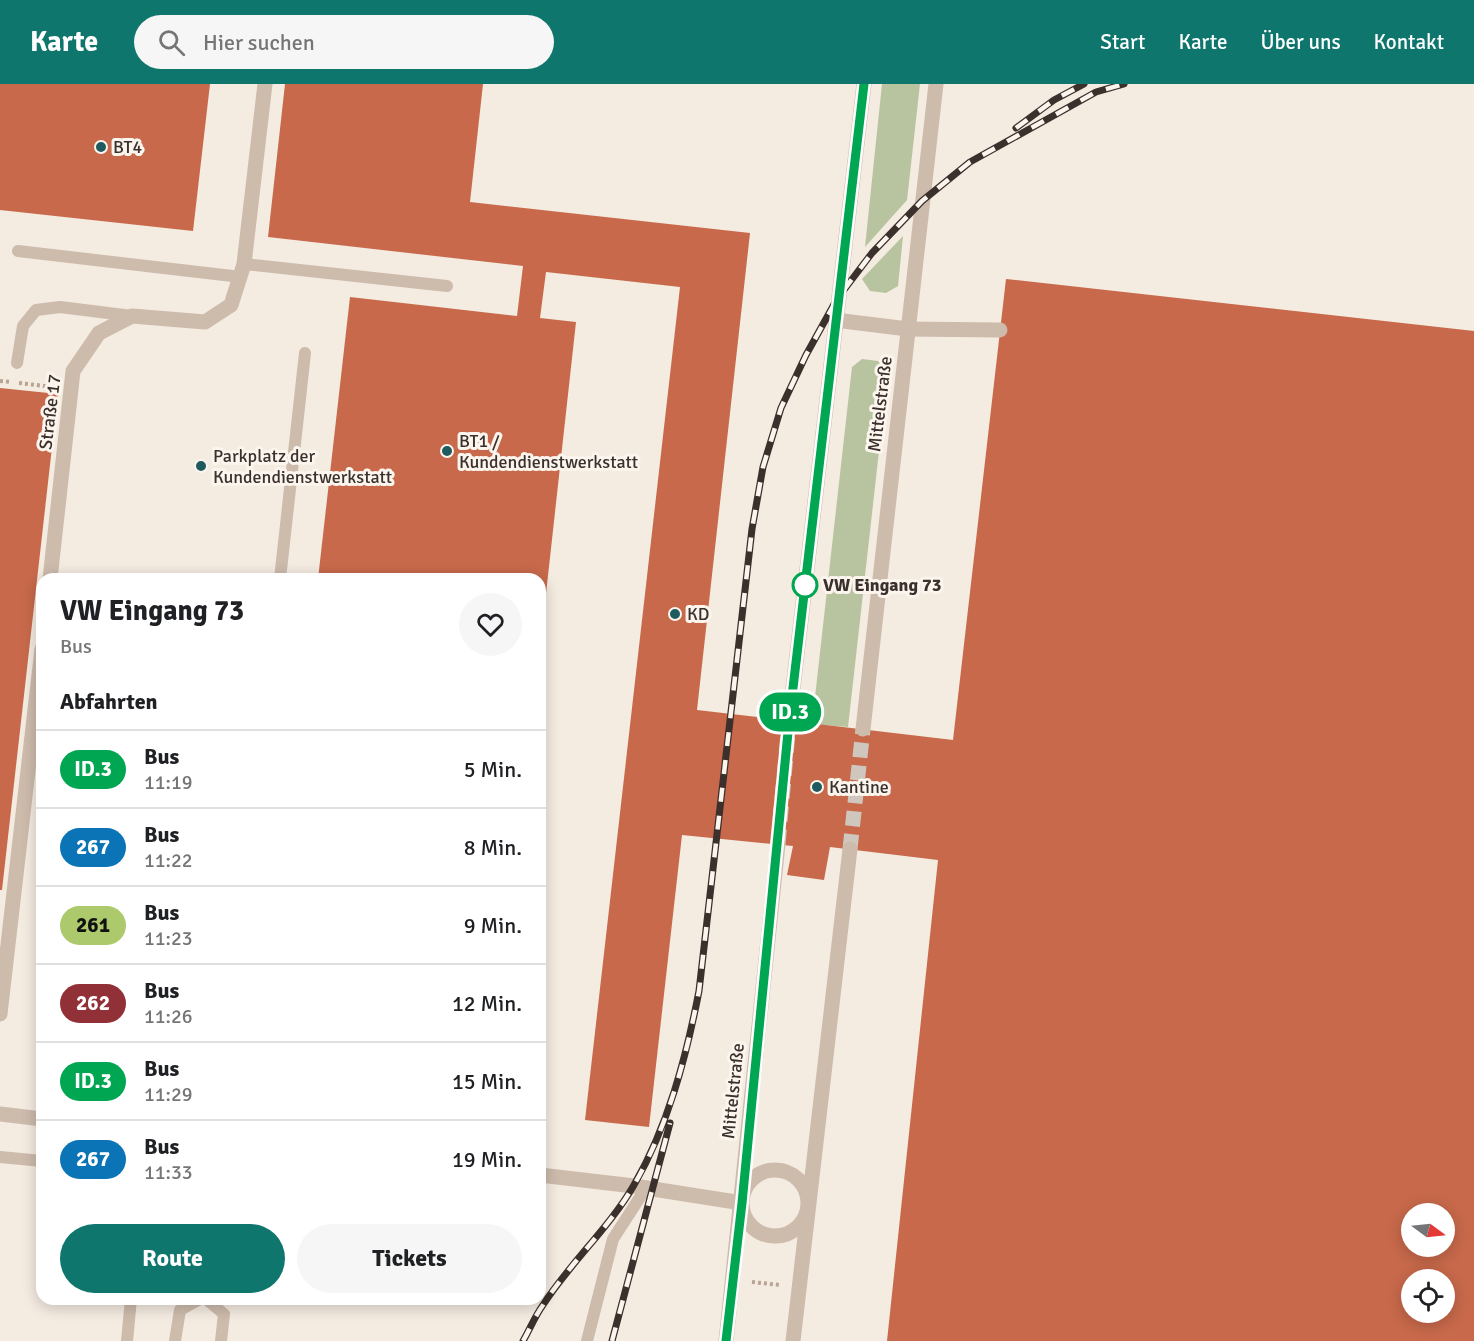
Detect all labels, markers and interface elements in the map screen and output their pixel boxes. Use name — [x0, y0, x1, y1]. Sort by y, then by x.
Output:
search box — [134, 15, 554, 69]
text: Karte — [30, 25, 98, 59]
icon: search — [155, 26, 188, 59]
text: Hier suchen — [203, 29, 315, 56]
text: Start — [1100, 29, 1145, 55]
text: Karte — [1178, 29, 1227, 55]
text: Über uns — [1260, 29, 1341, 55]
text: Kontakt — [1374, 29, 1444, 55]
place label: BT4 — [113, 136, 142, 158]
marker: BT4 — [94, 140, 108, 154]
street label: Mittelstraße — [863, 355, 897, 453]
street label: Straße 17 — [34, 373, 66, 451]
place label: BT1 / Kundendienstwerkstatt — [459, 430, 638, 473]
marker: BT1 / Kundendienstwerkstatt — [440, 444, 454, 458]
place label: Parkplatz der Kundendienstwerkstatt — [213, 445, 392, 488]
marker: Parkplatz der Kundendienstwerkstatt — [194, 459, 208, 473]
marker: VW Eingang 73 — [792, 572, 818, 598]
place label: VW Eingang 73 — [823, 574, 941, 596]
button: heart — [459, 593, 522, 656]
text: VW Eingang 73 — [60, 594, 244, 628]
place label: KD — [687, 603, 709, 625]
marker: KD — [668, 607, 682, 621]
text: Bus — [60, 634, 92, 659]
text: Abfahrten — [60, 688, 158, 715]
line badge: ID.3 — [748, 692, 832, 732]
text: ID.3 — [771, 699, 809, 725]
text: Bus — [144, 743, 179, 770]
text: ID.3 — [74, 756, 112, 782]
text: 5 Min. — [464, 756, 522, 783]
text: 11:19 — [144, 770, 193, 795]
place label: Kantine — [829, 776, 889, 798]
marker: Kantine — [810, 780, 824, 794]
text: Bus — [144, 821, 179, 848]
text: 267 — [76, 834, 110, 860]
text: 8 Min. — [464, 834, 522, 861]
text: 11:22 — [144, 848, 193, 873]
text: Bus — [144, 899, 179, 926]
text: 261 — [76, 912, 110, 938]
text: 9 Min. — [464, 912, 522, 939]
text: 11:23 — [144, 926, 193, 951]
text: Bus — [144, 977, 179, 1004]
text: 262 — [76, 990, 110, 1016]
text: 12 Min. — [452, 990, 522, 1017]
text: 11:26 — [144, 1004, 193, 1029]
street label: Mittelstraße — [717, 1042, 749, 1140]
text: Bus — [144, 1055, 179, 1082]
text: ID.3 — [74, 1068, 112, 1094]
text: 15 Min. — [452, 1068, 522, 1095]
text: 11:29 — [144, 1082, 193, 1107]
text: Bus — [144, 1133, 179, 1160]
text: 267 — [76, 1146, 110, 1172]
text: 19 Min. — [452, 1146, 522, 1173]
text: 11:33 — [144, 1160, 193, 1185]
north arrow — [1401, 1203, 1455, 1257]
map controls — [1401, 1203, 1455, 1323]
button: Route — [60, 1224, 285, 1293]
button: Tickets — [297, 1224, 522, 1293]
button: locate — [1401, 1269, 1455, 1323]

